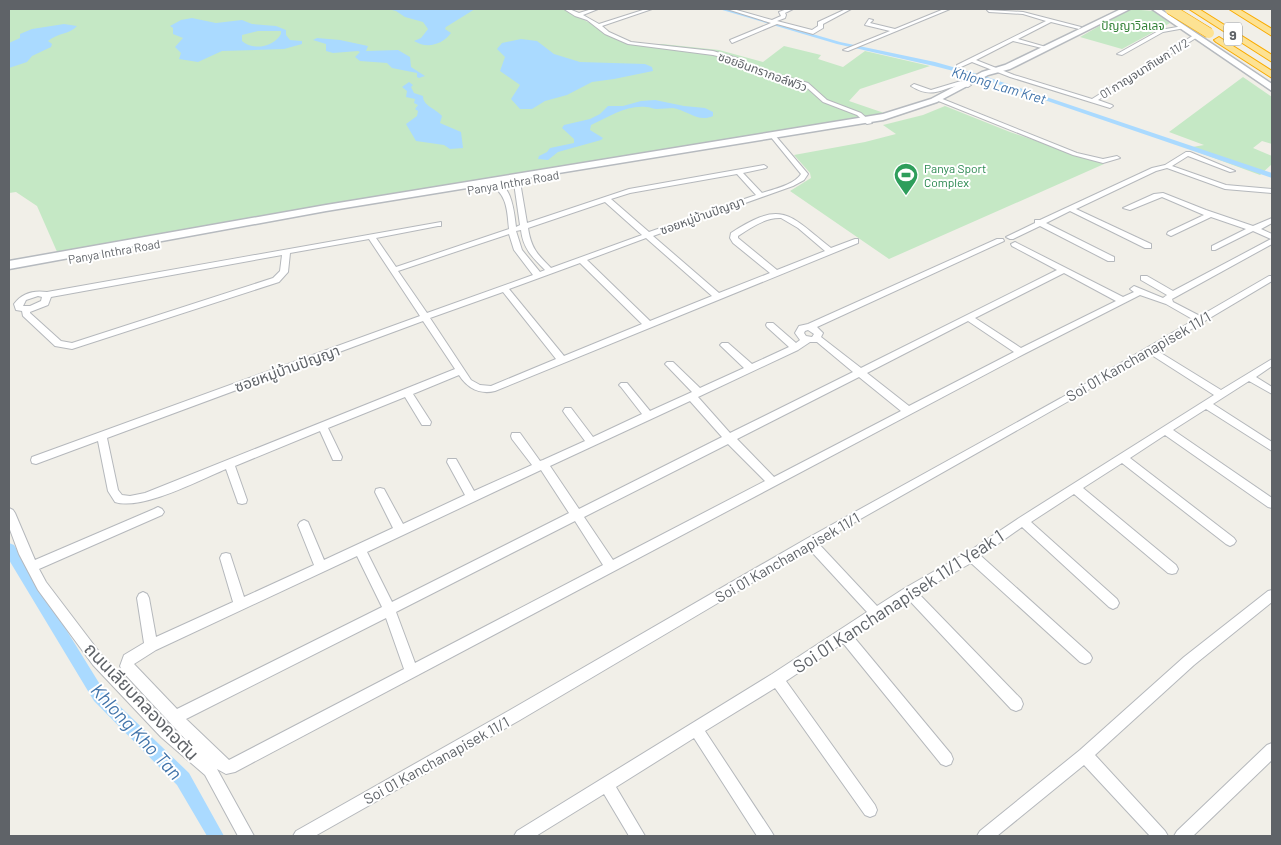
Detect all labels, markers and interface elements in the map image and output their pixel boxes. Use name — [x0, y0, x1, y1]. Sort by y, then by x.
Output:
park label: ปัญญาวิลเลจ — [1101, 18, 1165, 32]
road number: 9 — [1224, 22, 1242, 46]
street label: 01 กาญจนาภิเษก 11/2 — [1097, 35, 1191, 101]
street label: ซอยอินทรากอล์ฟวิว — [716, 48, 810, 94]
water label: Khlong Lam Kret — [950, 63, 1048, 107]
place label: Panya Sport Complex — [924, 161, 987, 189]
sports icon: Panya Sport Complex — [893, 162, 919, 196]
street label: Panya Inthra Road — [466, 167, 560, 197]
street label: ซอยหมู่บ้านปัญญา — [658, 193, 746, 238]
street label: Panya Inthra Road — [67, 236, 161, 266]
street label: Soi 01 Kanchanapisek 11/1 — [1063, 307, 1213, 405]
street label: ซอยหมู่บ้านปัญญา — [232, 341, 342, 396]
street label: Soi 01 Kanchanapisek 11/1 — [712, 508, 862, 606]
street label: Soi 01 Kanchanapisek 11/1 Yeak 1 — [788, 525, 1008, 677]
street label: ถนนเลียบคลองคอตัน — [80, 638, 204, 764]
water label: Khlong Kho Tan — [87, 678, 187, 784]
street label: Soi 01 Kanchanapisek 11/1 — [360, 712, 512, 808]

